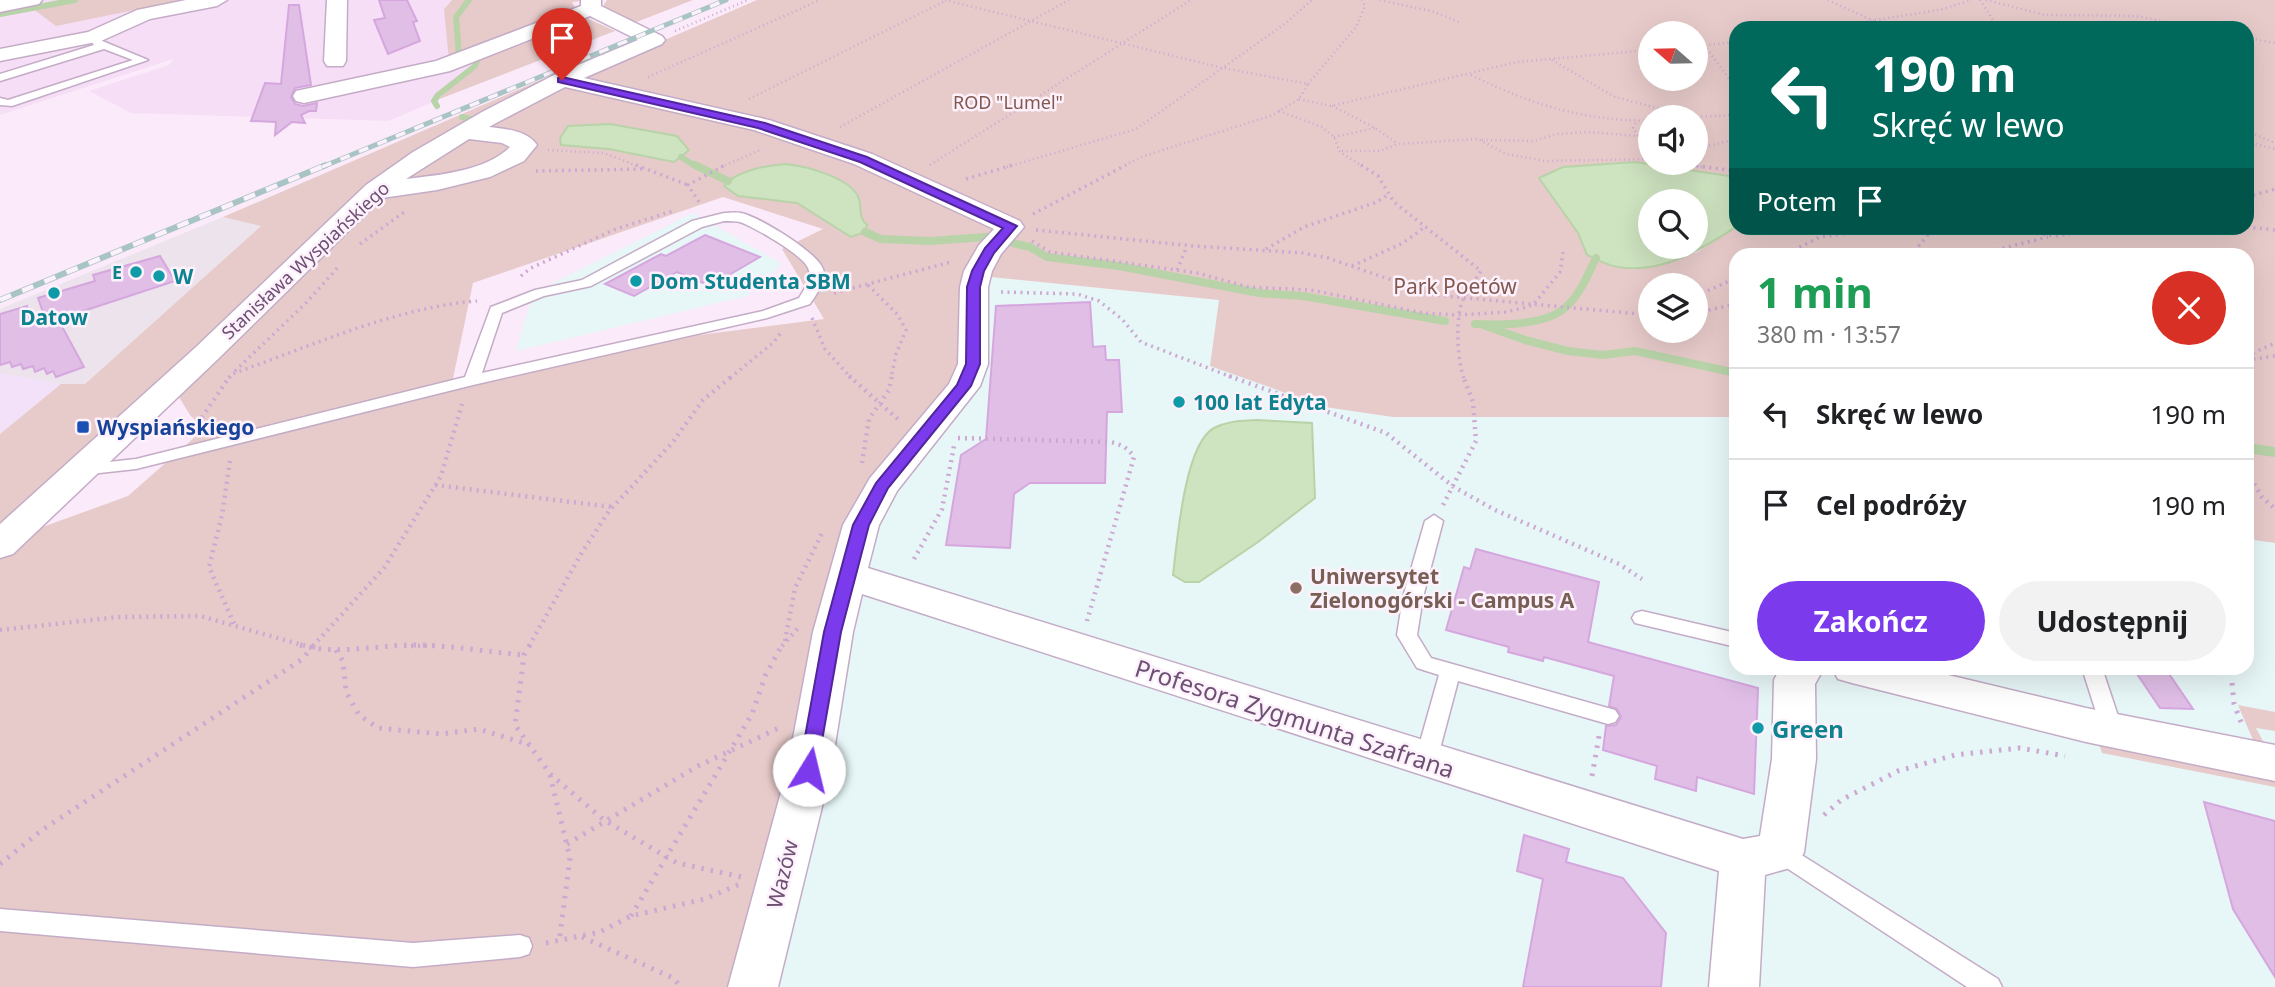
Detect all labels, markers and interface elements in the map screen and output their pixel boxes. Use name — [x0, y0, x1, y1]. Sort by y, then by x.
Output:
pin — [532, 8, 592, 80]
icon: arrive — [543, 19, 581, 57]
north arrow — [1638, 21, 1708, 91]
map controls — [1638, 21, 1708, 343]
text: 190 m — [1872, 40, 2017, 106]
icon: left — [1757, 49, 1848, 140]
park label: ROD "Lumel" — [953, 90, 1063, 114]
text: Skręć w lewo — [1872, 103, 2065, 146]
button: sound — [1638, 105, 1708, 175]
street label: Stanisława Wyspiańskiego — [216, 176, 394, 344]
icon: arrive — [1851, 182, 1889, 220]
text: Potem — [1757, 183, 1837, 219]
button: search — [1638, 189, 1708, 259]
place label: E — [112, 260, 122, 284]
place label: W — [173, 262, 194, 290]
text: 1 min — [1757, 263, 1873, 320]
marker: E — [128, 264, 144, 280]
place label: Dom Studenta SBM — [650, 267, 851, 295]
marker: W — [151, 268, 167, 284]
button: close — [2152, 271, 2226, 345]
park label: Park Poetów — [1393, 272, 1517, 300]
marker: Dom Studenta SBM — [628, 273, 644, 289]
button: layers — [1638, 273, 1708, 343]
marker: Datow — [46, 285, 62, 301]
place label: Datow — [20, 303, 88, 331]
text: 380 m · 13:57 — [1757, 318, 1901, 350]
place label: 100 lat Edyta — [1193, 388, 1327, 416]
marker: 100 lat Edyta — [1171, 394, 1187, 410]
icon: left — [1757, 395, 1795, 433]
text: Skręć w lewo — [1816, 396, 1983, 432]
text: 190 m — [2150, 396, 2226, 432]
place label: Wyspiańskiego — [97, 413, 254, 441]
marker: Wyspiańskiego — [75, 419, 91, 435]
icon: arrive — [1757, 486, 1795, 524]
text: Cel podróży — [1816, 487, 1967, 523]
text: 190 m — [2150, 487, 2226, 523]
place label: Uniwersytet Zielonogórski - Campus A — [1310, 562, 1575, 614]
marker: Uniwersytet Zielonogórski - Campus A — [1288, 580, 1304, 596]
button: Zakończ — [1757, 581, 1985, 661]
button: Udostępnij — [1999, 581, 2226, 661]
street label: Profesora Zygmunta Szafrana — [1131, 651, 1459, 785]
place label: Green — [1772, 712, 1844, 745]
marker: Green — [1750, 720, 1766, 736]
position arrow — [772, 733, 846, 807]
street label: Wazów — [760, 836, 804, 911]

